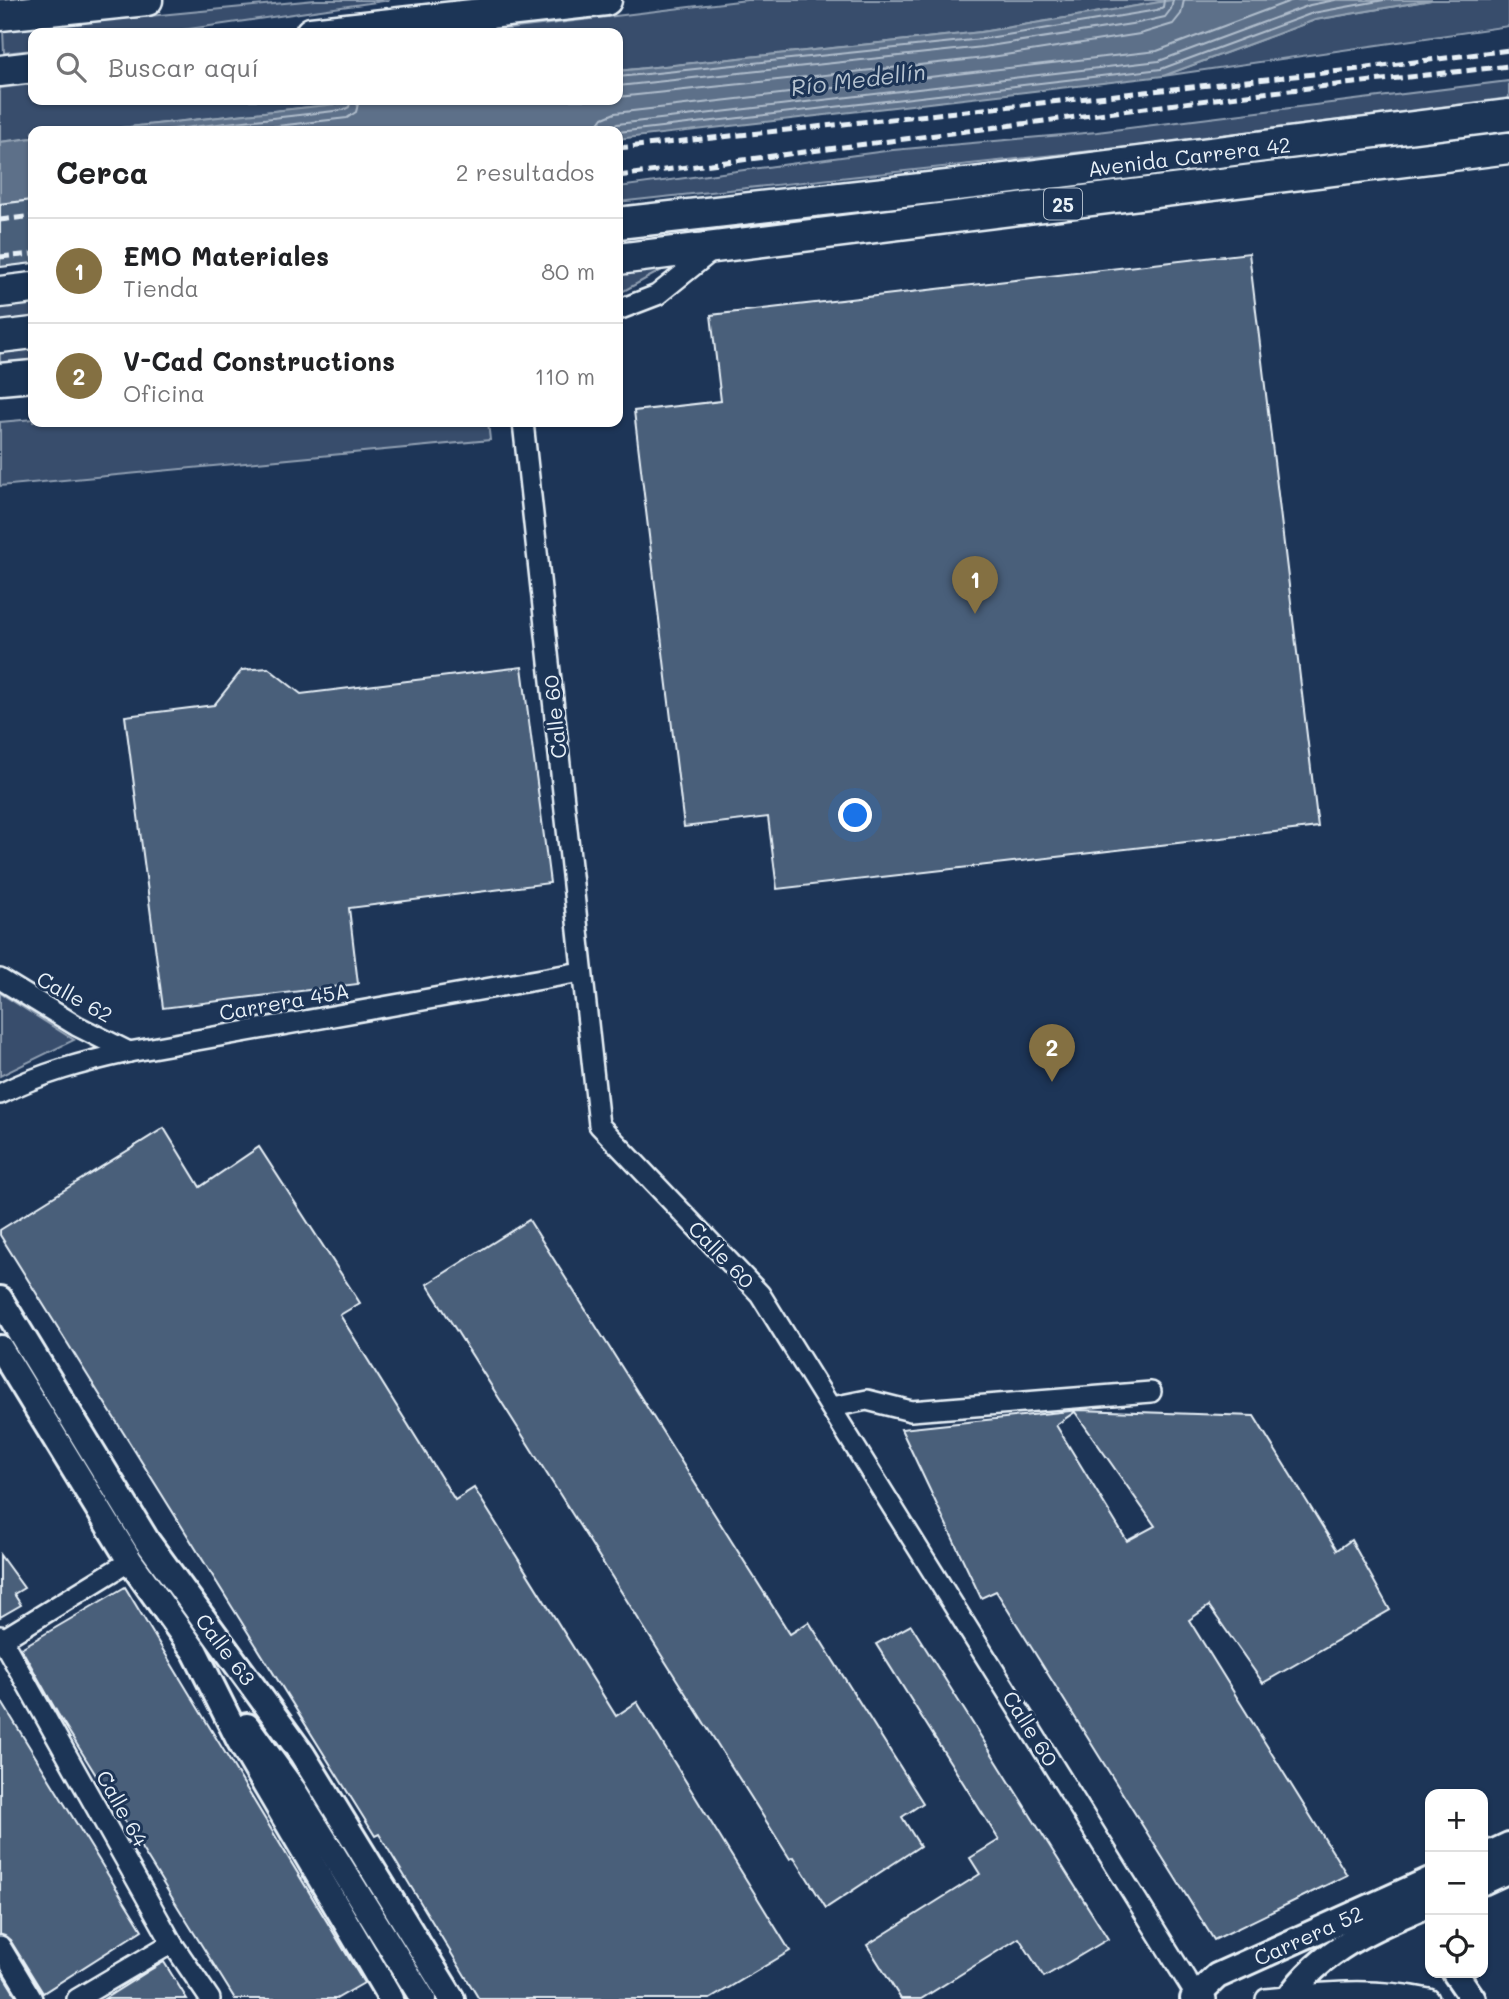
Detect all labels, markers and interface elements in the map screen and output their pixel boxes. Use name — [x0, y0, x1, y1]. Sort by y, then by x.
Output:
search box — [28, 28, 623, 105]
icon: search — [52, 48, 90, 86]
text: Buscar aquí — [108, 50, 259, 84]
water label: Río Medellín — [789, 56, 927, 102]
street label: Avenida Carrera 42 — [1086, 130, 1292, 182]
text: Cerca — [56, 152, 148, 192]
text: 2 resultados — [456, 157, 595, 187]
road number: 25 — [1044, 188, 1082, 220]
text: EMO Materiales — [123, 239, 329, 273]
text: 1 — [74, 256, 84, 286]
text: 80 m — [541, 256, 595, 286]
text: Tienda — [123, 273, 199, 303]
text: V-Cad Constructions — [123, 344, 395, 378]
text: 2 — [73, 361, 85, 391]
text: 110 m — [535, 361, 595, 391]
text: Oficina — [123, 378, 205, 408]
pin: 1 — [952, 556, 998, 614]
street label: Calle 60 — [536, 674, 572, 760]
your location — [838, 798, 872, 832]
street label: Calle 62 — [32, 964, 118, 1028]
street label: Carrera 45A — [217, 976, 351, 1026]
pin: 2 — [1029, 1024, 1075, 1082]
street label: Calle 60 — [683, 1214, 761, 1294]
street label: Calle 63 — [190, 1608, 262, 1690]
street label: Calle 60 — [997, 1685, 1065, 1771]
street label: Calle 64 — [91, 1765, 155, 1852]
map controls — [1425, 1789, 1488, 1978]
button: + — [1425, 1789, 1488, 1852]
button: − — [1425, 1852, 1488, 1915]
street label: Carrera 52 — [1249, 1899, 1367, 1971]
button: locate — [1425, 1915, 1488, 1978]

